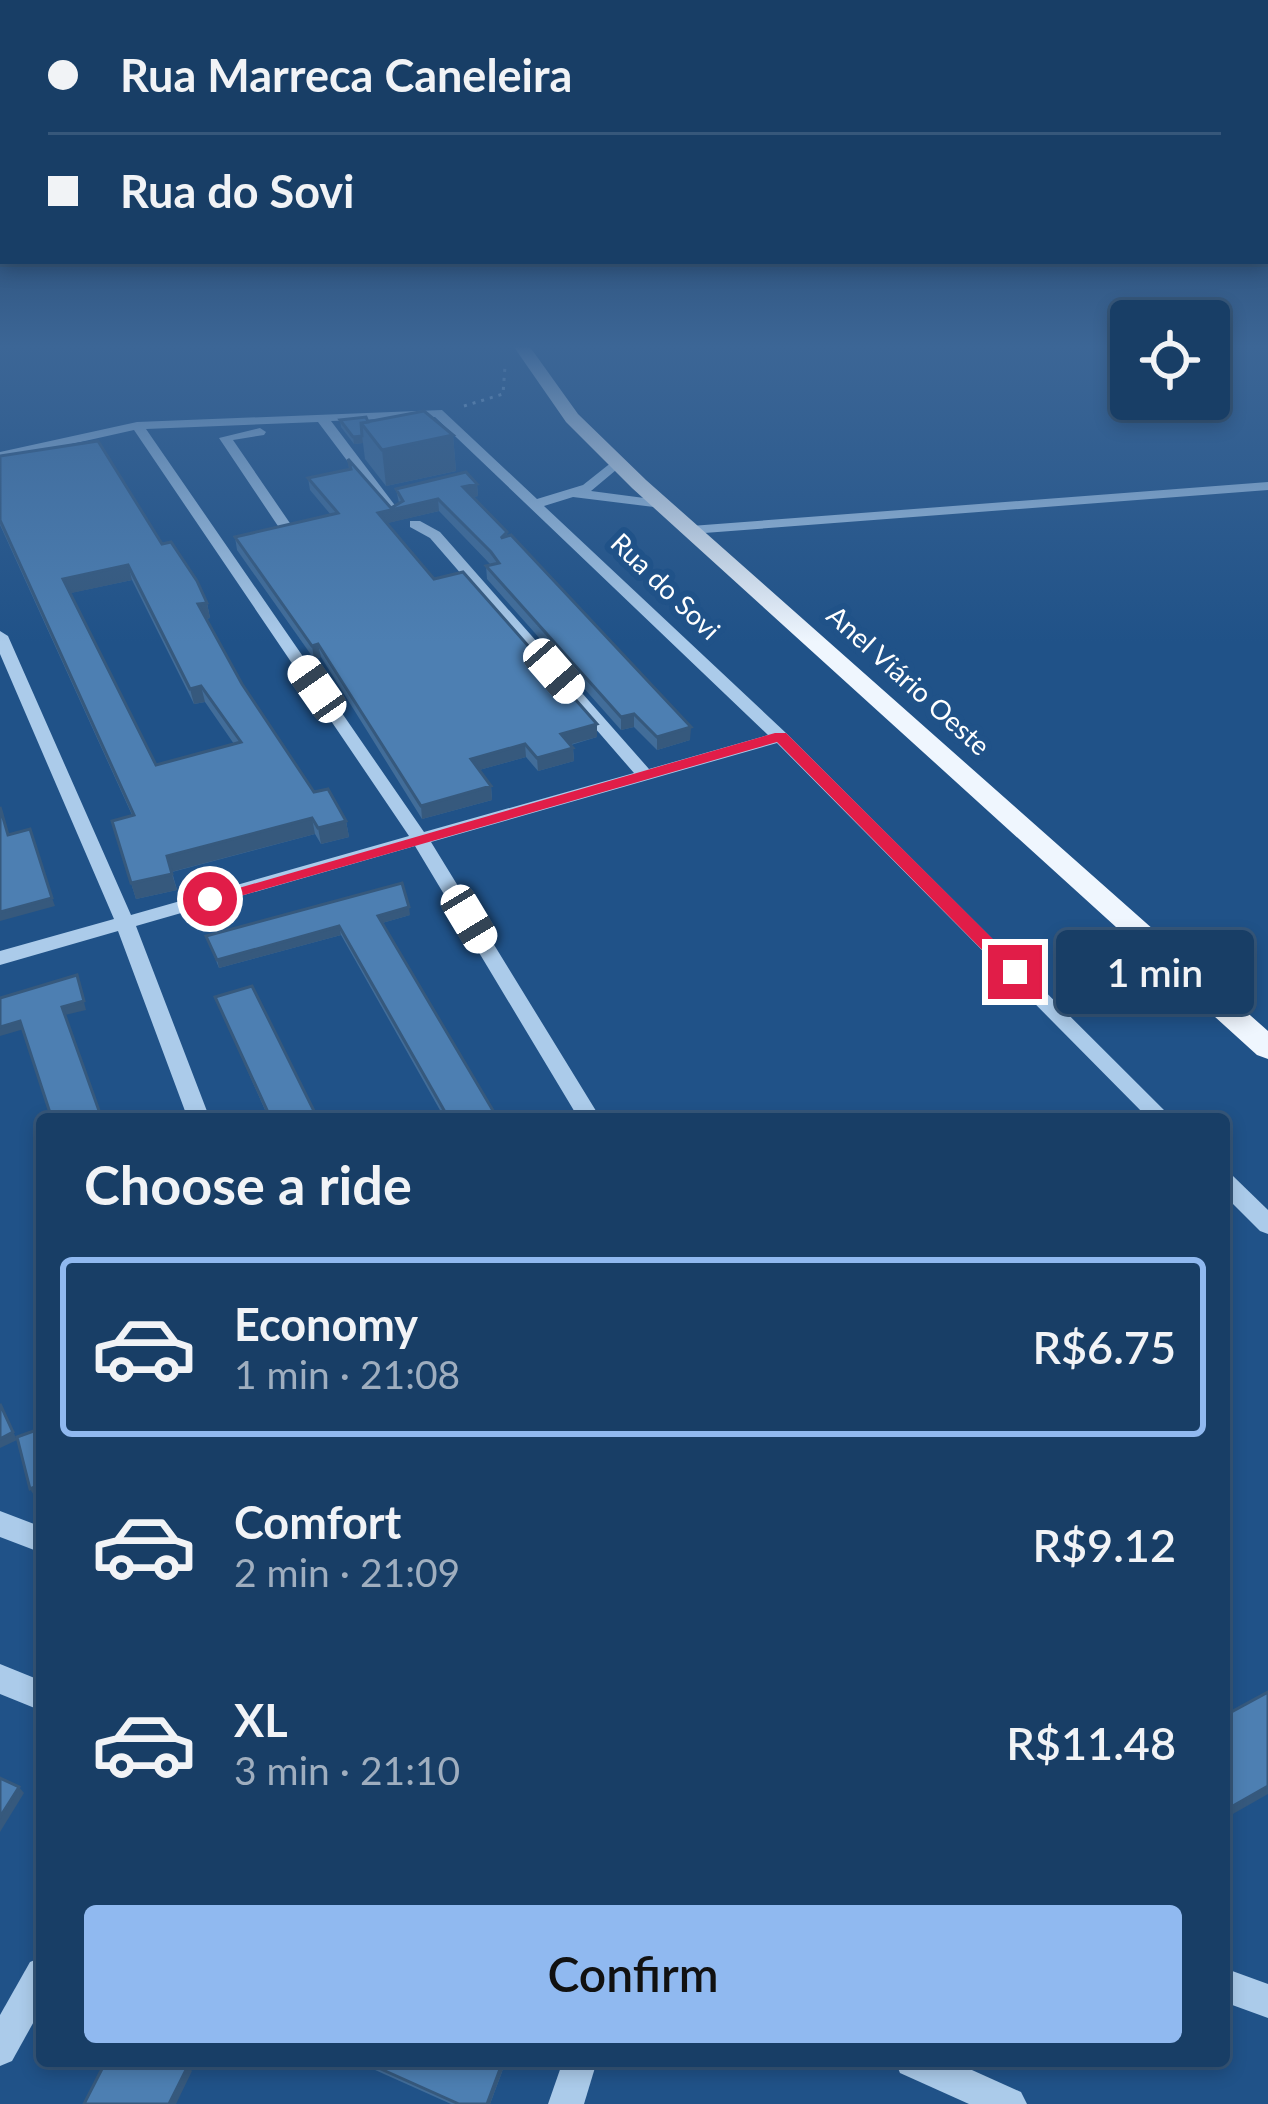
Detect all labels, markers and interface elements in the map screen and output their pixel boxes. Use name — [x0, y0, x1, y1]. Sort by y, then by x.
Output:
text: Rua Marreca Caneleira — [120, 48, 572, 102]
text: Rua do Sovi — [120, 164, 354, 218]
map controls — [1110, 300, 1230, 420]
button: locate — [1110, 300, 1230, 420]
street label: Rua do Sovi — [605, 526, 727, 646]
street label: Anel Viário Oeste — [821, 598, 997, 762]
car — [517, 632, 591, 710]
car — [282, 649, 352, 729]
route start — [183, 872, 237, 926]
car — [435, 879, 503, 959]
callout: 1 min — [1057, 930, 1255, 1014]
route end — [988, 945, 1042, 999]
text: 1 min — [1107, 949, 1203, 995]
text: Choose a ride — [84, 1152, 412, 1217]
icon: car — [90, 1293, 198, 1401]
text: Economy — [234, 1297, 418, 1351]
text: R$6.75 — [1032, 1320, 1176, 1374]
text: 1 min · 21:08 — [234, 1351, 460, 1397]
icon: car — [90, 1491, 198, 1599]
text: Comfort — [234, 1495, 401, 1549]
text: R$9.12 — [1032, 1518, 1176, 1572]
text: 2 min · 21:09 — [234, 1549, 460, 1595]
icon: car — [90, 1689, 198, 1797]
text: XL — [234, 1693, 288, 1747]
text: R$11.48 — [1006, 1716, 1176, 1770]
text: 3 min · 21:10 — [234, 1747, 460, 1793]
button: Confirm — [84, 1905, 1182, 2043]

